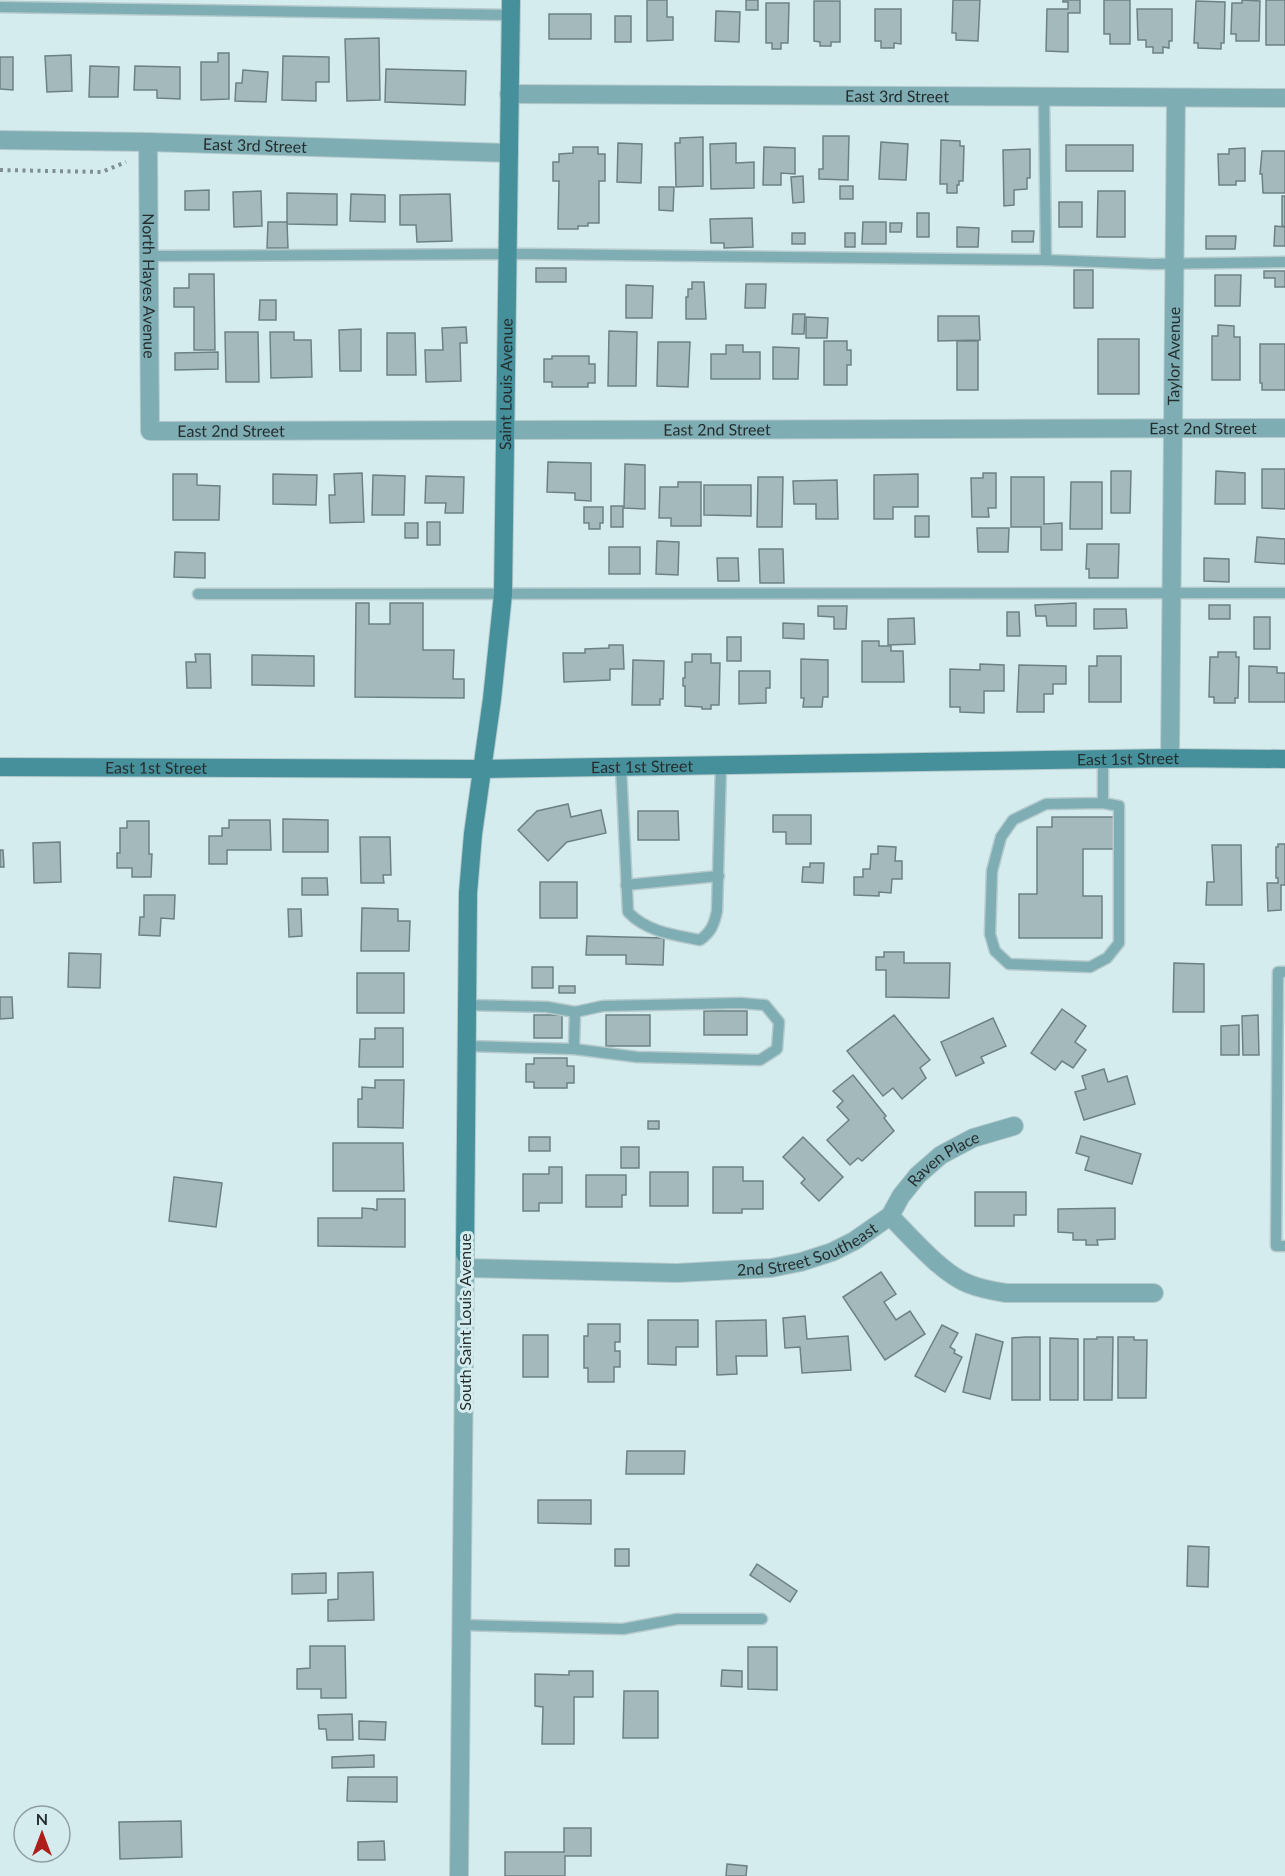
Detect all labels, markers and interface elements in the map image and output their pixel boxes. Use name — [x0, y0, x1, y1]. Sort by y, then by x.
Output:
street label: East 3rd Street — [845, 86, 949, 105]
street label: East 3rd Street — [203, 134, 307, 156]
street label: North Hayes Avenue — [139, 213, 159, 359]
street label: Taylor Avenue — [1163, 307, 1183, 405]
street label: Saint Louis Avenue — [495, 318, 516, 450]
street label: East 2nd Street — [1149, 418, 1257, 437]
street label: East 2nd Street — [663, 419, 771, 439]
street label: East 2nd Street — [177, 421, 285, 440]
street label: East 1st Street — [1077, 748, 1179, 768]
street label: East 1st Street — [591, 756, 693, 776]
street label: East 1st Street — [105, 757, 207, 777]
street label: Raven Place — [903, 1127, 981, 1190]
street label: 2nd Street Southeast — [736, 1218, 881, 1279]
street label: South Saint Louis Avenue — [455, 1233, 474, 1411]
north arrow — [12, 1804, 72, 1864]
text: N — [36, 1809, 48, 1828]

